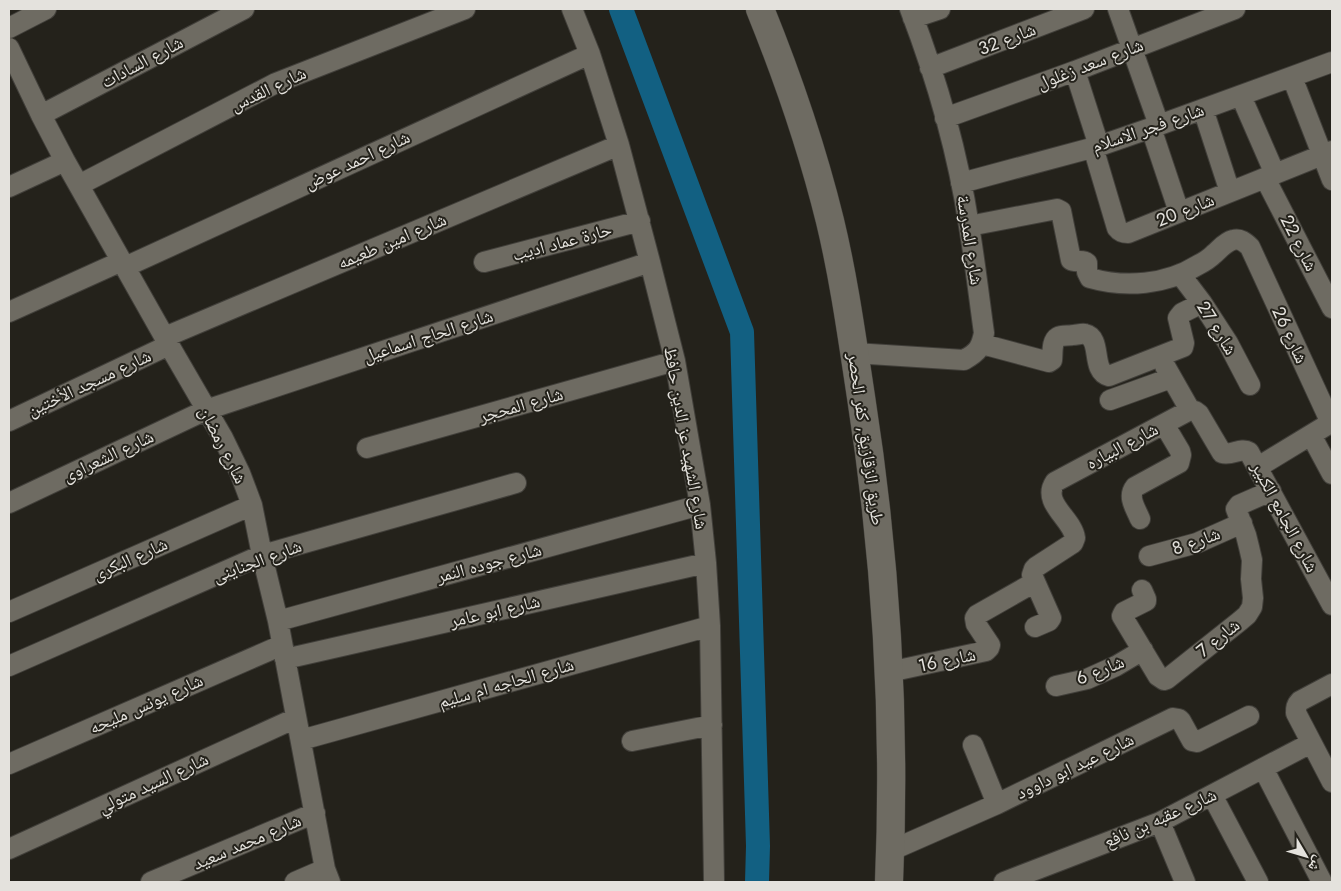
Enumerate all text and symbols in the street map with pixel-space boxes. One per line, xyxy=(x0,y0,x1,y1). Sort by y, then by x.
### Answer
street label: شارع 32 xyxy=(974,16,1040,62)
street label: شارع السادات xyxy=(96,29,188,95)
street label: شارع سعد زغلول xyxy=(1033,32,1147,96)
street label: شارع القدس xyxy=(226,60,310,118)
street label: شارع فجر الاسلام xyxy=(1088,97,1208,159)
street label: شارع احمد عوض xyxy=(300,124,414,196)
street label: شارع 20 xyxy=(1152,187,1218,233)
street label: شارع المدرسة xyxy=(950,193,990,287)
street label: شارع امين طعيمه xyxy=(334,206,450,276)
street label: شارع 22 xyxy=(1274,210,1324,276)
street label: حارة عماد اديب xyxy=(509,216,615,268)
street label: شارع 27 xyxy=(1190,296,1244,360)
street label: شارع 26 xyxy=(1265,302,1315,368)
street label: شارع الحاج اسماعيل xyxy=(360,303,496,369)
street label: شارع مسجد الأختين xyxy=(23,343,155,423)
street label: شارع الشهيد عز الدين حافظ xyxy=(657,345,715,531)
street label: طريق الزقازيق, كفر الحصر xyxy=(841,350,891,527)
street label: شارع المحجر xyxy=(475,381,566,430)
street label: شارع رمضان xyxy=(192,402,254,488)
street label: شارع البياره xyxy=(1081,416,1163,476)
street label: شارع الشعراوى xyxy=(58,423,158,489)
street label: شارع الجامع الكبير xyxy=(1244,456,1325,577)
street label: شارع 8 xyxy=(1168,520,1224,562)
street label: شارع البكرى xyxy=(88,531,172,587)
street label: شارع الجناينى xyxy=(209,533,305,589)
street label: شارع جوده النمر xyxy=(433,536,544,590)
street label: شارع ابو عامر xyxy=(446,588,543,634)
street label: شارع 7 xyxy=(1191,612,1245,664)
street label: شارع 16 xyxy=(916,641,978,679)
street label: شارع 6 xyxy=(1072,649,1128,691)
street label: شارع الحاجه ام سليم xyxy=(435,651,577,715)
street label: شارع يونس مليحه xyxy=(85,667,207,741)
street label: شارع عيد ابو داوود xyxy=(1012,726,1138,806)
street label: شارع السيد متولي xyxy=(93,746,213,821)
street label: شارع عقبه بن نافع xyxy=(1099,782,1221,854)
street label: شارع محمد سعيد xyxy=(189,807,305,877)
north arrow xyxy=(1281,831,1331,881)
text: ش xyxy=(1304,852,1329,876)

